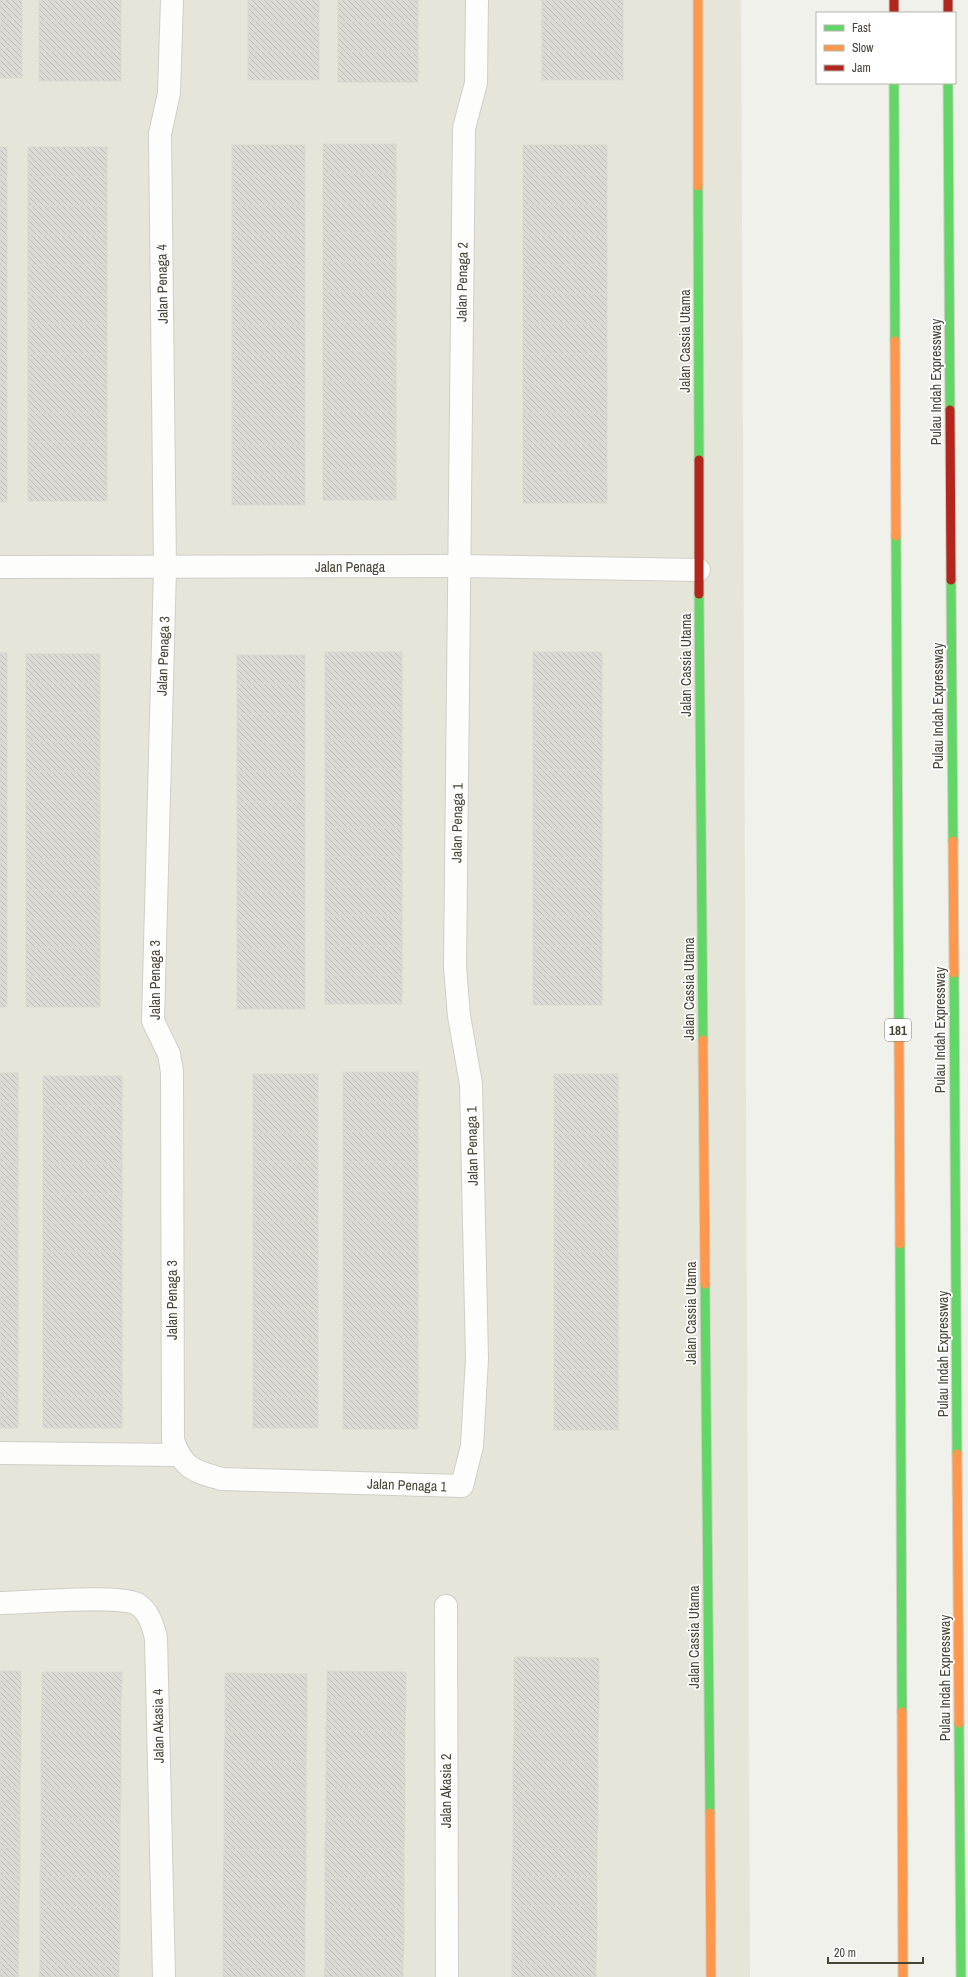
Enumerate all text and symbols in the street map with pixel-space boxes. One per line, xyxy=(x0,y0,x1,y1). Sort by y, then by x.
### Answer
legend xyxy=(816,12,956,84)
text: Fast xyxy=(852,20,871,36)
text: Slow xyxy=(852,40,874,56)
text: Jam xyxy=(852,60,871,76)
street label: Jalan Penaga 2 xyxy=(452,242,472,322)
street label: Jalan Penaga 4 xyxy=(152,243,172,324)
street label: Jalan Cassia Utama xyxy=(676,289,694,393)
street label: Pulau Indah Expressway xyxy=(927,319,945,445)
street label: Jalan Penaga xyxy=(315,558,386,576)
street label: Jalan Cassia Utama xyxy=(677,613,695,717)
street label: Jalan Penaga 3 xyxy=(153,616,173,696)
street label: Pulau Indah Expressway xyxy=(929,643,947,769)
street label: Jalan Penaga 1 xyxy=(447,782,467,863)
street label: Jalan Cassia Utama xyxy=(680,937,698,1041)
street label: Jalan Penaga 3 xyxy=(146,940,164,1020)
street label: Pulau Indah Expressway xyxy=(931,967,949,1093)
road number: 181 xyxy=(885,1019,911,1041)
street label: Jalan Penaga 1 xyxy=(462,1105,482,1186)
street label: Jalan Penaga 3 xyxy=(163,1260,181,1340)
street label: Jalan Cassia Utama xyxy=(682,1261,700,1365)
street label: Pulau Indah Expressway xyxy=(934,1291,952,1417)
street label: Jalan Penaga 1 xyxy=(367,1475,448,1495)
street label: Jalan Cassia Utama xyxy=(685,1585,703,1689)
street label: Pulau Indah Expressway xyxy=(936,1615,954,1741)
street label: Jalan Akasia 4 xyxy=(148,1688,168,1763)
street label: Jalan Akasia 2 xyxy=(437,1754,455,1828)
scale bar xyxy=(828,1939,923,1965)
text: 20 m xyxy=(834,1945,856,1961)

